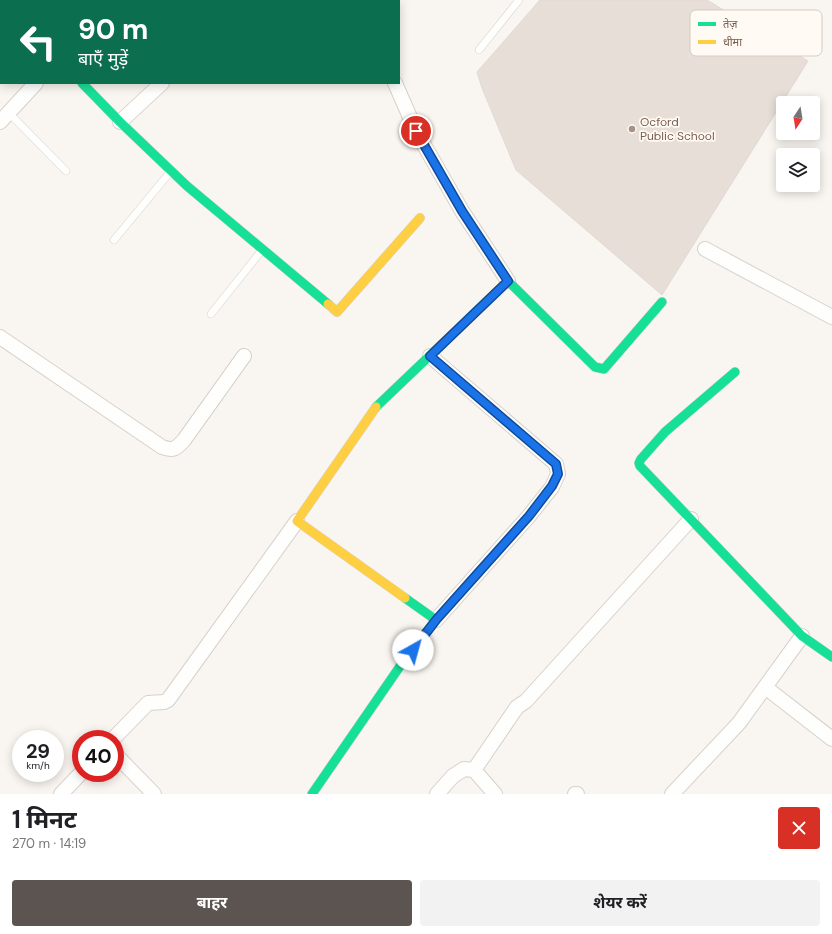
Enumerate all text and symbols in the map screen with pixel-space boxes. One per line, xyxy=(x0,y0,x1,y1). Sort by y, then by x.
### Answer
legend xyxy=(690,10,822,56)
text: 90 m xyxy=(78,11,148,48)
icon: left xyxy=(12,16,64,68)
text: तेज़ xyxy=(723,17,738,31)
text: धीमा xyxy=(723,35,742,49)
text: बाएँ मुड़ें xyxy=(78,47,128,71)
north arrow xyxy=(776,96,820,140)
map controls xyxy=(776,96,820,192)
pin xyxy=(399,114,433,148)
place label: Ocford Public School xyxy=(640,114,715,144)
icon: arrive xyxy=(405,120,427,142)
marker: Ocford Public School xyxy=(627,124,637,134)
button: layers xyxy=(776,148,820,192)
position arrow xyxy=(392,629,434,671)
speed limit sign: 40 xyxy=(72,730,124,782)
text: 29 xyxy=(26,738,50,764)
text: km/h xyxy=(26,759,50,772)
text: 1 मिनट xyxy=(12,804,77,835)
button: close xyxy=(778,807,820,849)
text: 270 m · 14:19 xyxy=(12,835,86,852)
button: बाहर xyxy=(12,880,412,926)
button: शेयर करें xyxy=(420,880,820,926)

